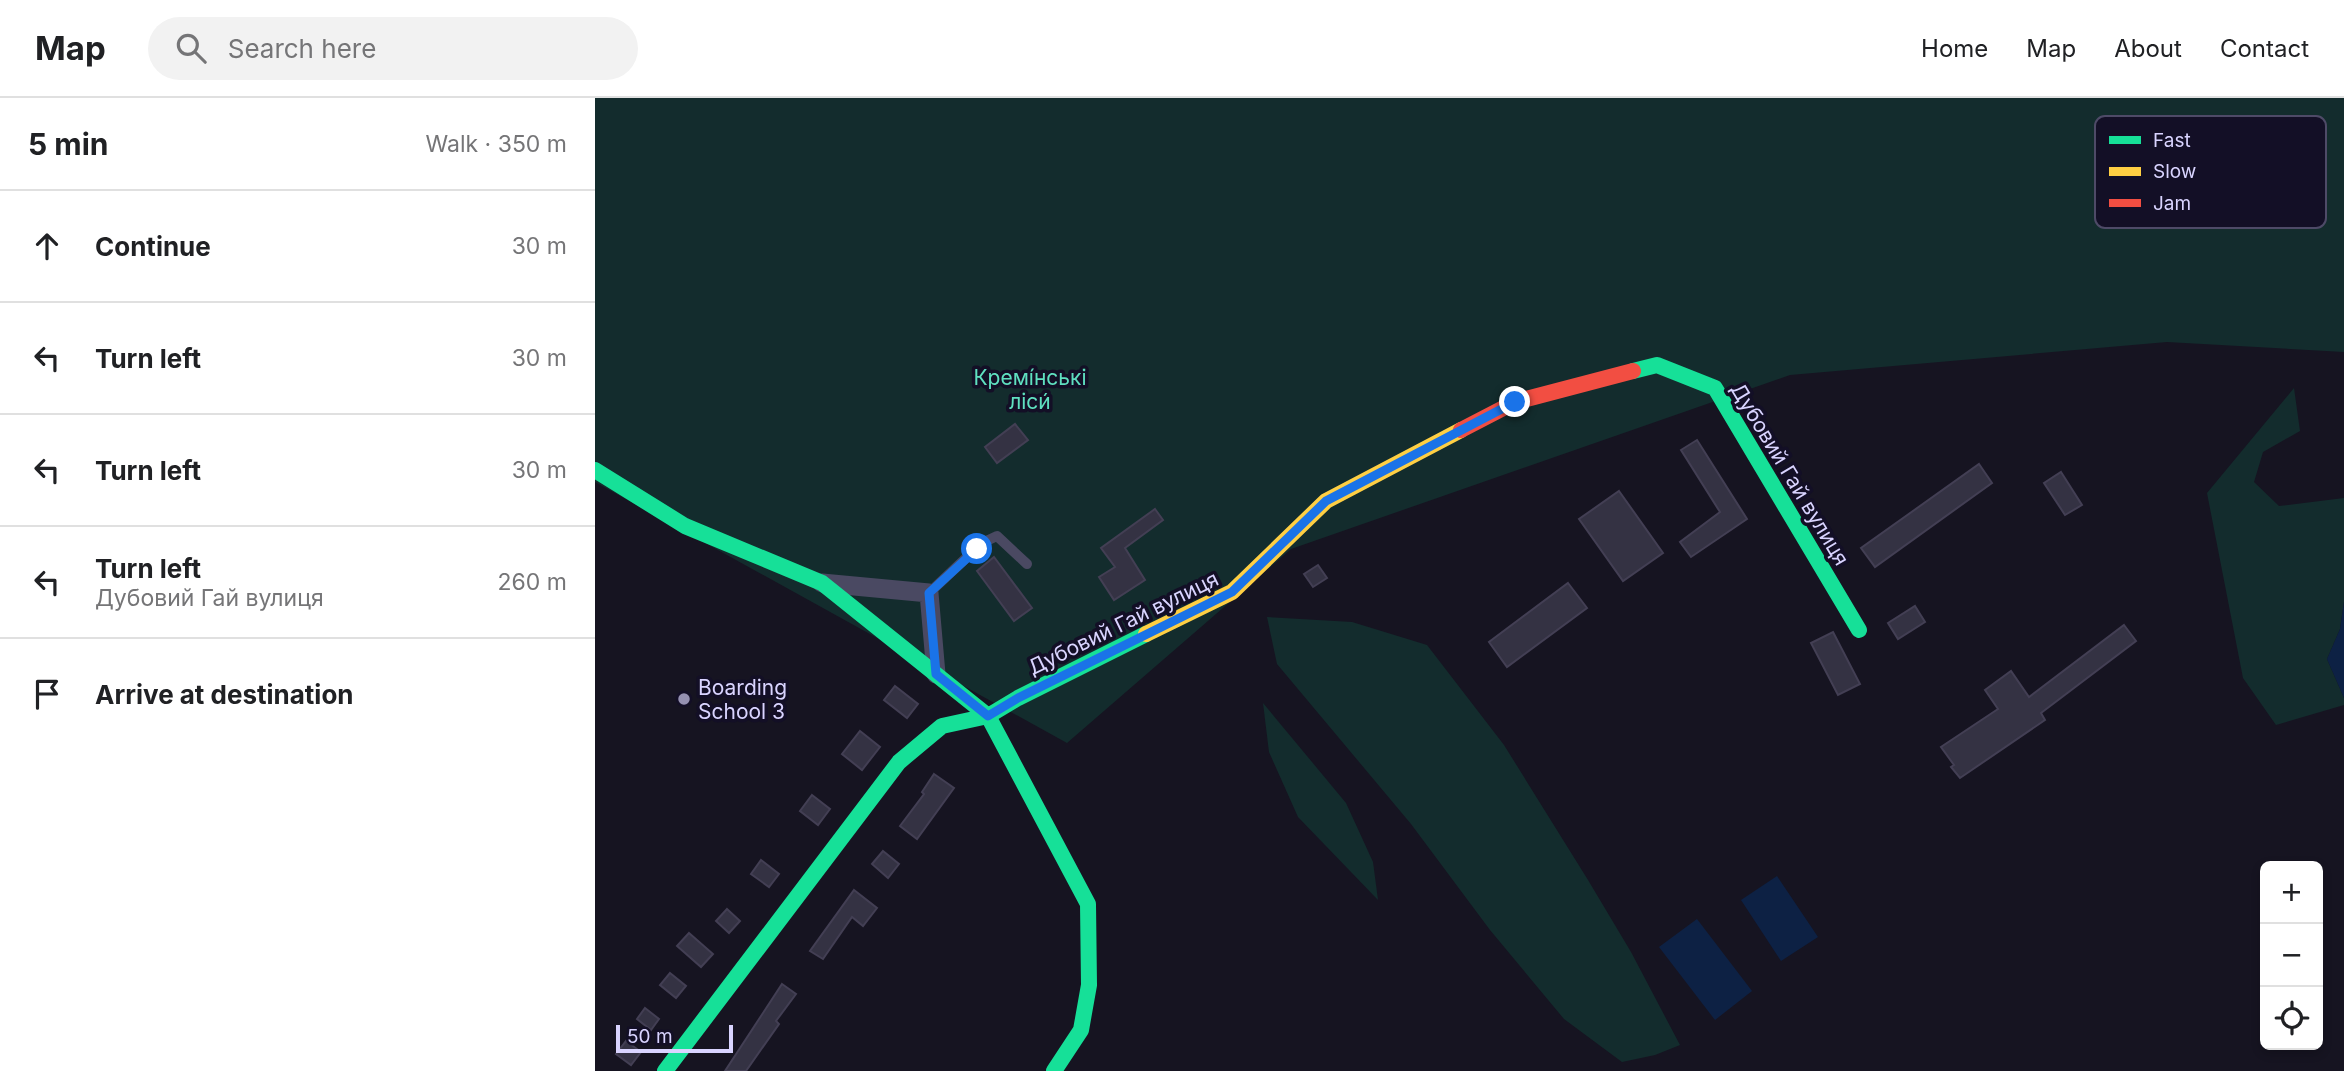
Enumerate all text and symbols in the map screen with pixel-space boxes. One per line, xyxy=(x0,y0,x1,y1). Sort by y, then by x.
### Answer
search box xyxy=(148,17,638,80)
text: Map xyxy=(35,28,106,68)
icon: search xyxy=(172,29,210,67)
text: Search here xyxy=(228,33,376,64)
text: Home xyxy=(1921,34,1988,63)
text: Map xyxy=(2026,34,2076,63)
text: About xyxy=(2114,34,2182,63)
text: Contact xyxy=(2220,34,2309,63)
legend xyxy=(2095,116,2326,228)
text: 5 min xyxy=(28,126,108,162)
text: Fast xyxy=(2153,129,2191,152)
text: Walk · 350 m xyxy=(426,130,567,158)
text: Slow xyxy=(2153,160,2196,183)
text: Jam xyxy=(2153,192,2191,215)
icon: ahead xyxy=(28,227,66,265)
text: Continue xyxy=(95,231,211,262)
text: 30 m xyxy=(512,232,567,260)
icon: left xyxy=(28,339,66,377)
text: Turn left xyxy=(95,343,201,374)
text: 30 m xyxy=(512,344,567,372)
park label: Кремі́нські ліси́ xyxy=(973,365,1087,414)
street label: Дубовий Гай вулиця xyxy=(1726,378,1854,570)
route end xyxy=(1499,386,1530,417)
icon: left xyxy=(28,451,66,489)
text: Turn left xyxy=(95,455,201,486)
text: 30 m xyxy=(512,456,567,484)
route start xyxy=(961,533,992,564)
text: Turn left xyxy=(95,553,201,584)
icon: left xyxy=(28,563,66,601)
street label: Дубовий Гай вулиця xyxy=(1024,566,1222,680)
text: 260 m xyxy=(498,568,567,596)
text: Дубовий Гай вулиця xyxy=(95,584,324,612)
icon: arrive xyxy=(28,675,66,713)
place label: Boarding School 3 xyxy=(698,675,787,724)
text: Arrive at destination xyxy=(95,679,354,710)
marker: Boarding School 3 xyxy=(676,691,692,707)
map controls xyxy=(2260,861,2323,1050)
button: + xyxy=(2260,861,2323,924)
button: − xyxy=(2260,924,2323,987)
button: locate xyxy=(2260,987,2323,1050)
scale bar xyxy=(616,1022,733,1054)
text: 50 m xyxy=(627,1025,673,1048)

